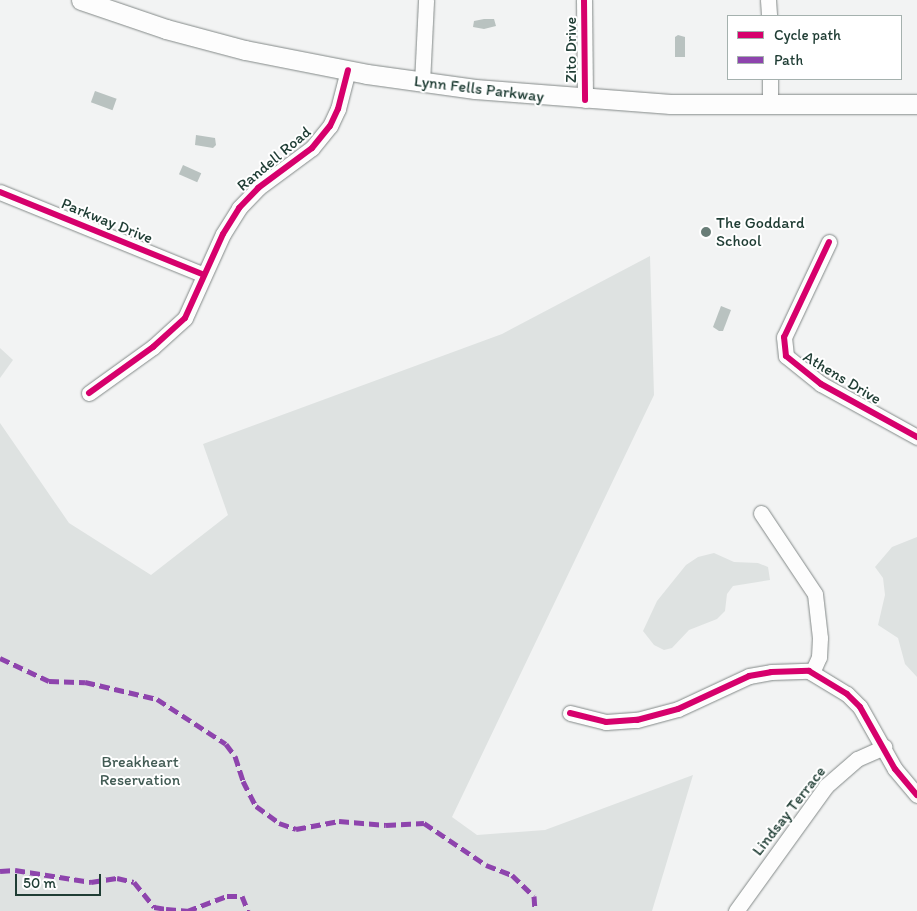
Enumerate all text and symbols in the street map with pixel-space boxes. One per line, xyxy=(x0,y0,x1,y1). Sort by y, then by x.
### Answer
legend xyxy=(727,15,902,80)
street label: Zito Drive xyxy=(561,17,581,83)
text: Cycle path xyxy=(774,26,841,44)
text: Path xyxy=(774,51,803,69)
street label: Lynn Fells Parkway xyxy=(414,72,544,106)
street label: Randell Road xyxy=(233,123,315,195)
street label: Parkway Drive xyxy=(58,194,156,248)
place label: The Goddard School xyxy=(716,213,804,251)
marker: The Goddard School xyxy=(700,226,712,238)
street label: Athens Drive xyxy=(799,347,885,409)
park label: Breakheart Reservation xyxy=(100,752,180,790)
street label: Lindsay Terrace xyxy=(749,763,829,859)
scale bar xyxy=(18,864,104,896)
text: 50 m xyxy=(23,874,56,892)

